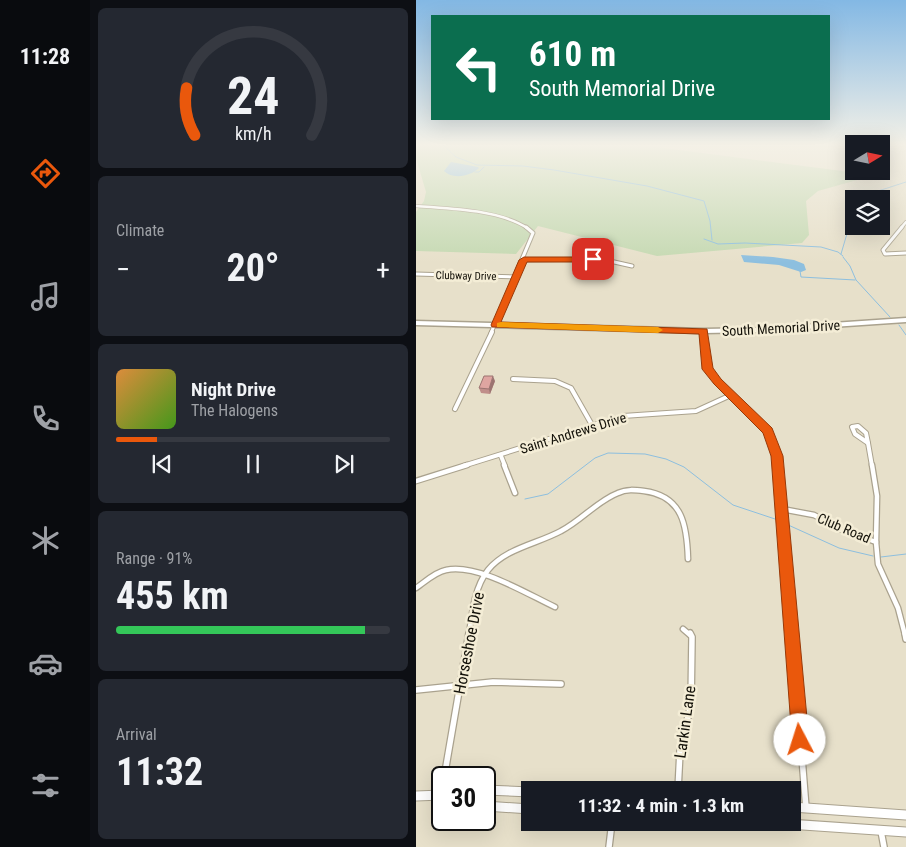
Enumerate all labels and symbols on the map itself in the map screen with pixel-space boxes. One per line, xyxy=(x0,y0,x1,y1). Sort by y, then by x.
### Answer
north arrow xyxy=(845,135,890,180)
pin xyxy=(572,238,614,280)
street label: Clubway Drive xyxy=(435,269,497,283)
street label: South Memorial Drive xyxy=(721,317,841,339)
street label: Saint Andrews Drive xyxy=(518,409,629,457)
street label: Club Road xyxy=(815,510,873,546)
street label: Horseshoe Drive xyxy=(450,590,488,696)
street label: Larkin Lane xyxy=(671,685,699,759)
position arrow xyxy=(773,713,825,765)
speed limit sign: 30 xyxy=(431,766,496,831)

